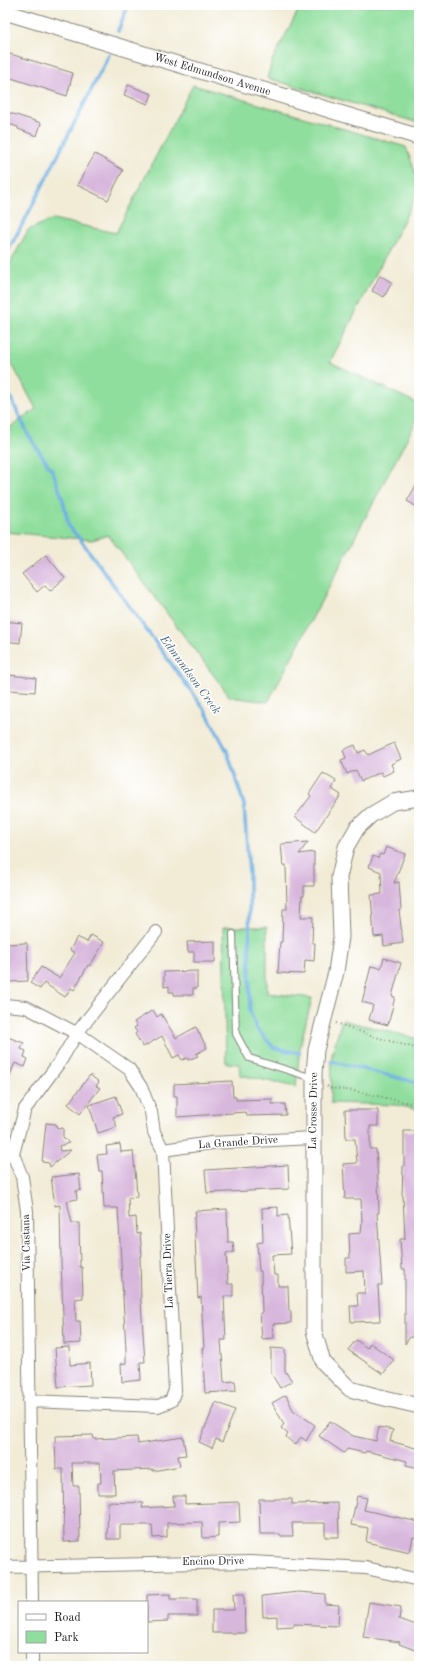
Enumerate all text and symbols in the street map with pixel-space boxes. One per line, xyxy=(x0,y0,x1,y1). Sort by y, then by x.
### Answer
street label: West Edmundson Avenue xyxy=(152,52,272,98)
water label: Edmundson Creek xyxy=(157,633,223,717)
street label: La Crosse Drive xyxy=(308,1072,320,1150)
street label: La Grande Drive xyxy=(198,1135,278,1151)
street label: Via Castana xyxy=(21,1213,33,1272)
street label: La Tierra Drive xyxy=(162,1233,176,1309)
street label: Encino Drive xyxy=(182,1556,244,1568)
legend xyxy=(18,1601,148,1653)
text: Road xyxy=(54,1612,81,1624)
text: Park xyxy=(54,1632,79,1644)

